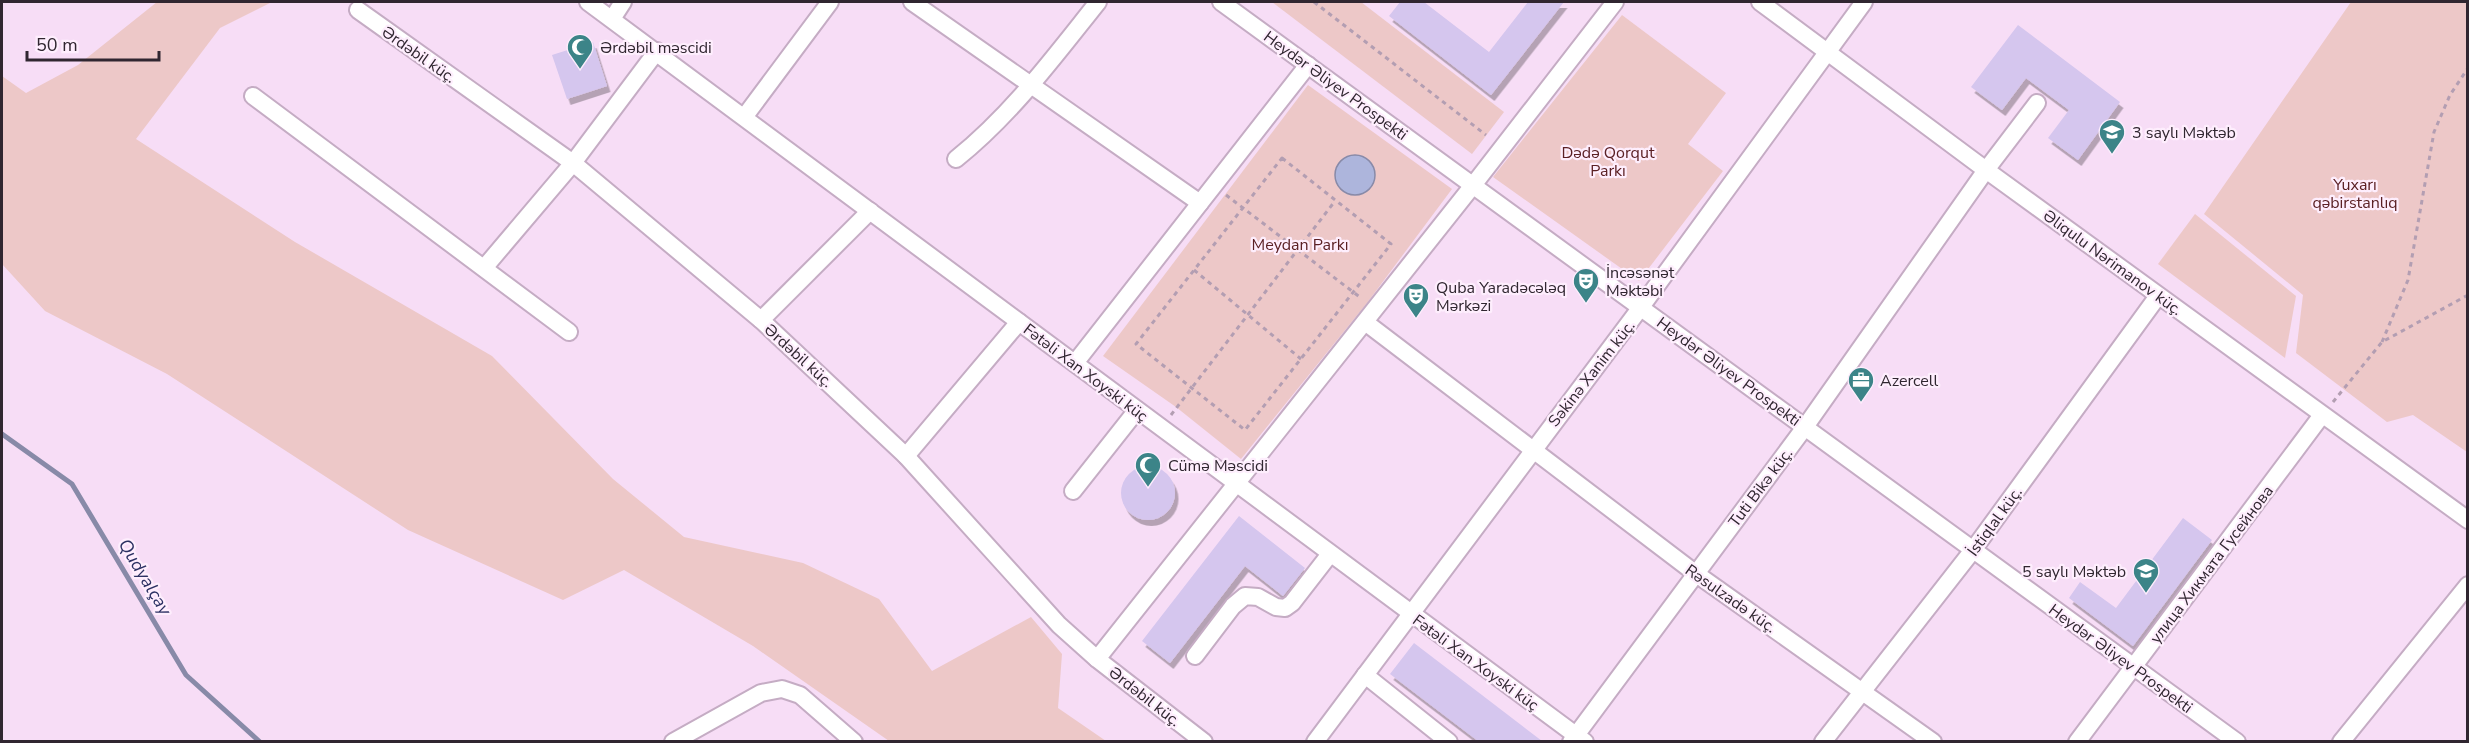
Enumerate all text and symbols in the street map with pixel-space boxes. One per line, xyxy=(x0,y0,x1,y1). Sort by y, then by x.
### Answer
street label: Ərdəbil küç. xyxy=(377,21,460,88)
scale bar xyxy=(27,24,159,62)
street label: Heydər Əliyev Prospekti xyxy=(1259,26,1412,146)
mosque icon: Ərdəbil məscidi xyxy=(565,32,595,70)
text: 50 m xyxy=(36,33,78,57)
place label: Ərdəbil məscidi xyxy=(600,37,712,59)
school or university icon: 3 saylı Məktəb xyxy=(2097,117,2127,155)
place label: 3 saylı Məktəb xyxy=(2132,122,2236,144)
park label: Dədə Qorqut Parkı xyxy=(1561,142,1655,182)
park label: Yuxarı qəbirstanlıq xyxy=(2312,174,2398,214)
street label: Əliqulu Nərimanov küç. xyxy=(2038,205,2187,321)
park label: Meydan Parkı xyxy=(1252,234,1348,256)
place label: İncəsənət Məktəbi xyxy=(1606,262,1675,302)
theatre icon: İncəsənət Məktəbi xyxy=(1571,266,1601,304)
place label: Quba Yaradəcələq Mərkəzi xyxy=(1436,277,1566,317)
theatre icon: Quba Yaradəcələq Mərkəzi xyxy=(1401,281,1431,319)
street label: Heydər Əliyev Prospekti xyxy=(1652,312,1805,432)
street label: Səkinə Xanim küç. xyxy=(1543,316,1640,431)
street label: Ərdəbil küç. xyxy=(759,319,838,393)
street label: Fətəli Xan Xoyski küç xyxy=(1019,319,1153,427)
office icon: Azercell xyxy=(1846,365,1876,403)
place label: Azercell xyxy=(1880,370,1939,392)
street label: Tuti Bikə küç. xyxy=(1724,443,1798,532)
mosque icon: Cümə Məscidi xyxy=(1133,450,1163,488)
place label: Cümə Məscidi xyxy=(1168,455,1268,477)
street label: улица Хикмата Гусейнова xyxy=(2145,481,2279,648)
street label: İstiqlal küç. xyxy=(1962,483,2027,561)
water label: Qudyalçay xyxy=(113,534,178,620)
school or university icon: 5 saylı Məktəb xyxy=(2131,556,2161,594)
street label: Rəsulzadə küç. xyxy=(1681,559,1780,638)
place label: 5 saylı Məktəb xyxy=(2022,561,2126,583)
street label: Heydər Əliyev Prospekti xyxy=(2044,599,2197,719)
street label: Fətəli Xan Xoyski küç xyxy=(1408,610,1543,716)
street label: Ərdəbil küç. xyxy=(1104,662,1185,732)

